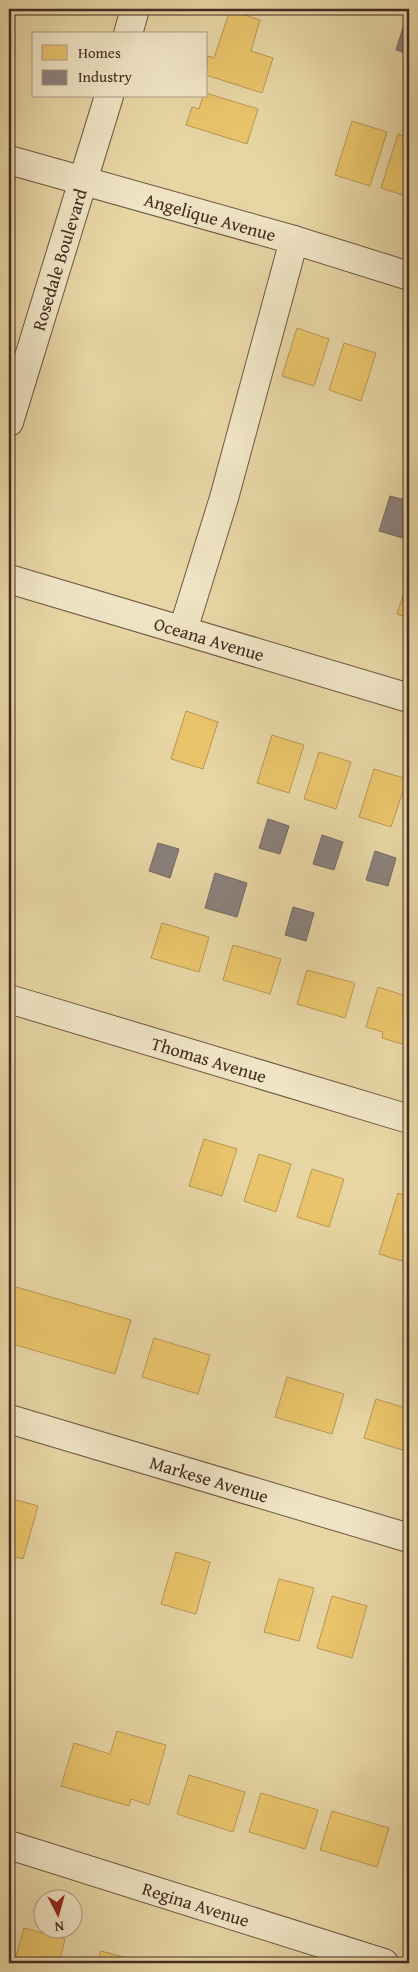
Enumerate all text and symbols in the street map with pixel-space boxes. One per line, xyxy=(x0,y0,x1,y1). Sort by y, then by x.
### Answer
legend xyxy=(32,32,208,98)
text: Homes xyxy=(78,42,121,63)
text: Industry xyxy=(78,66,133,87)
street label: Rosedale Boulevard xyxy=(24,185,93,334)
street label: Angelique Avenue xyxy=(141,185,279,248)
street label: Oceana Avenue xyxy=(151,609,268,668)
street label: Thomas Avenue xyxy=(148,1029,270,1089)
street label: Markese Avenue xyxy=(147,1448,272,1509)
street label: Regina Avenue xyxy=(139,1874,253,1933)
north arrow xyxy=(32,1890,82,1940)
text: N xyxy=(53,1916,65,1937)

